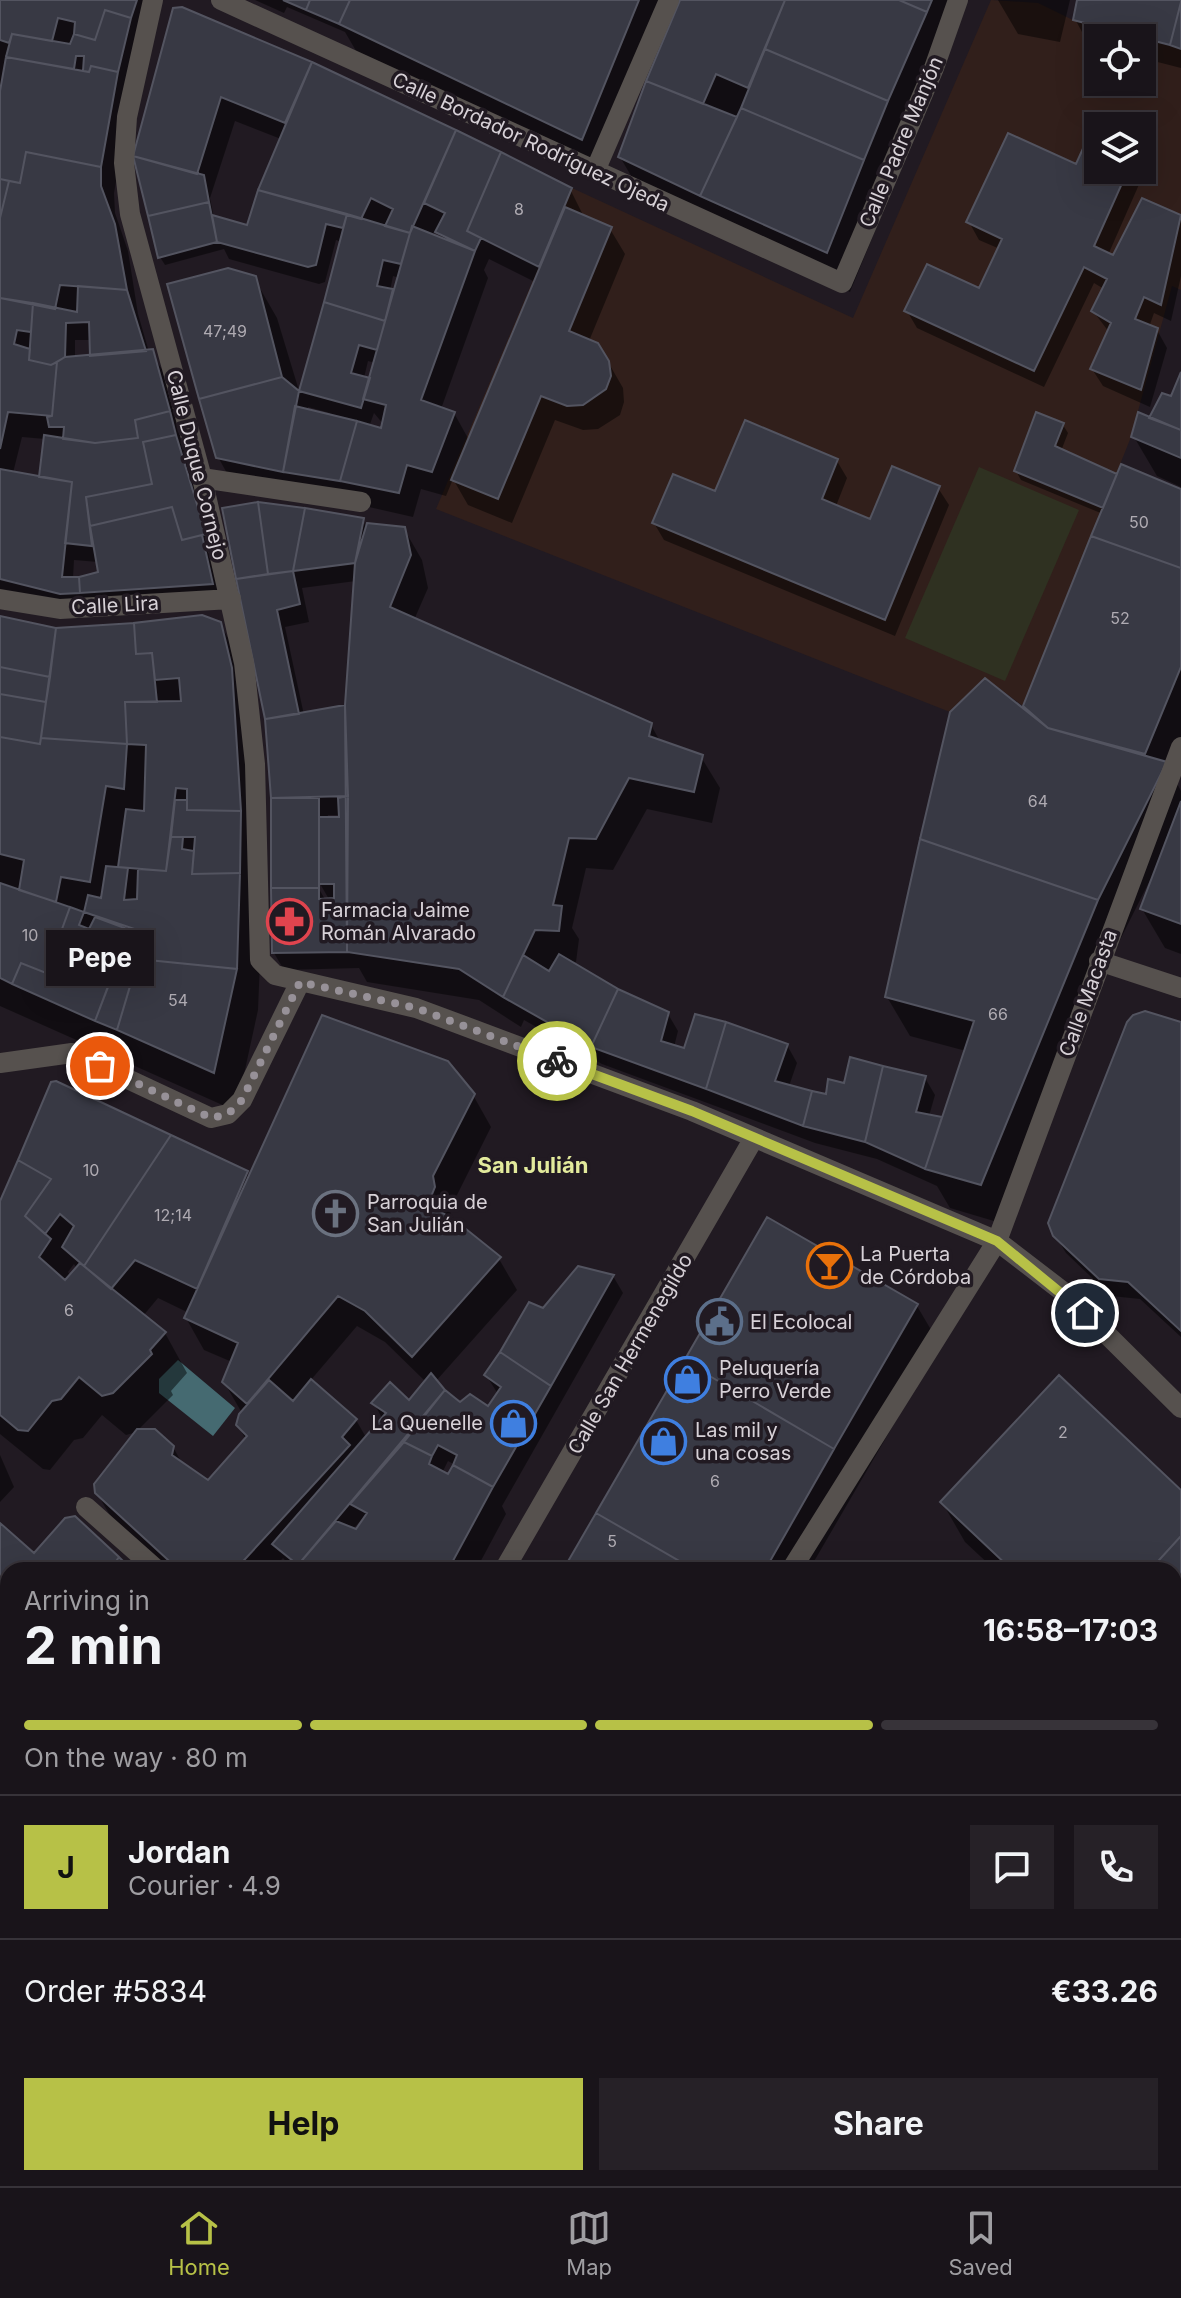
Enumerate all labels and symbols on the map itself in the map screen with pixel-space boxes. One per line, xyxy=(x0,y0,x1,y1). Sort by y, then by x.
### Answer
street label: Calle Padre Manjón xyxy=(854,53,948,231)
street label: Calle Bordador Rodríguez Ojeda xyxy=(389,67,673,217)
house number: 8 xyxy=(514,199,524,219)
house number: 47;49 xyxy=(203,321,247,341)
street label: Calle Duque Cornejo xyxy=(162,367,232,563)
house number: 50 xyxy=(1129,512,1149,532)
street label: Calle Lira xyxy=(71,591,159,619)
house number: 52 xyxy=(1110,608,1130,628)
house number: 64 xyxy=(1028,791,1048,811)
pharmacy icon: Farmacia Jaime Román Alvarado xyxy=(266,898,314,946)
place label: Farmacia Jaime Román Alvarado xyxy=(321,898,476,945)
house number: 10 xyxy=(22,925,38,945)
street label: Calle Macasta xyxy=(1054,926,1122,1060)
callout: Pepe xyxy=(46,930,154,986)
house number: 54 xyxy=(168,990,188,1010)
house number: 66 xyxy=(988,1004,1008,1024)
courier xyxy=(517,1021,597,1101)
pin xyxy=(66,1032,134,1100)
district label: San Julián xyxy=(477,1152,589,1178)
house number: 10 xyxy=(83,1160,99,1180)
church icon: Parroquia de San Julián xyxy=(312,1189,360,1237)
place label: Parroquia de San Julián xyxy=(367,1190,488,1237)
house number: 12;14 xyxy=(154,1205,192,1225)
bar icon: La Puerta de Córdoba xyxy=(805,1242,853,1290)
place label: La Puerta de Córdoba xyxy=(860,1242,971,1289)
street label: Calle San Hermenegildo xyxy=(563,1249,697,1459)
pin xyxy=(1051,1279,1119,1347)
public building icon: El Ecolocal xyxy=(695,1298,743,1346)
house number: 6 xyxy=(64,1300,74,1320)
place label: El Ecolocal xyxy=(750,1310,852,1334)
shop icon: Peluquería Perro Verde xyxy=(664,1356,712,1404)
place label: Peluquería Perro Verde xyxy=(719,1356,832,1403)
shop icon: La Quenelle xyxy=(490,1399,538,1447)
place label: La Quenelle xyxy=(371,1411,483,1435)
shop icon: Las mil y una cosas xyxy=(640,1417,688,1465)
place label: Las mil y una cosas xyxy=(695,1418,791,1465)
house number: 2 xyxy=(1058,1422,1068,1442)
house number: 6 xyxy=(710,1471,720,1491)
house number: 5 xyxy=(607,1531,617,1551)

